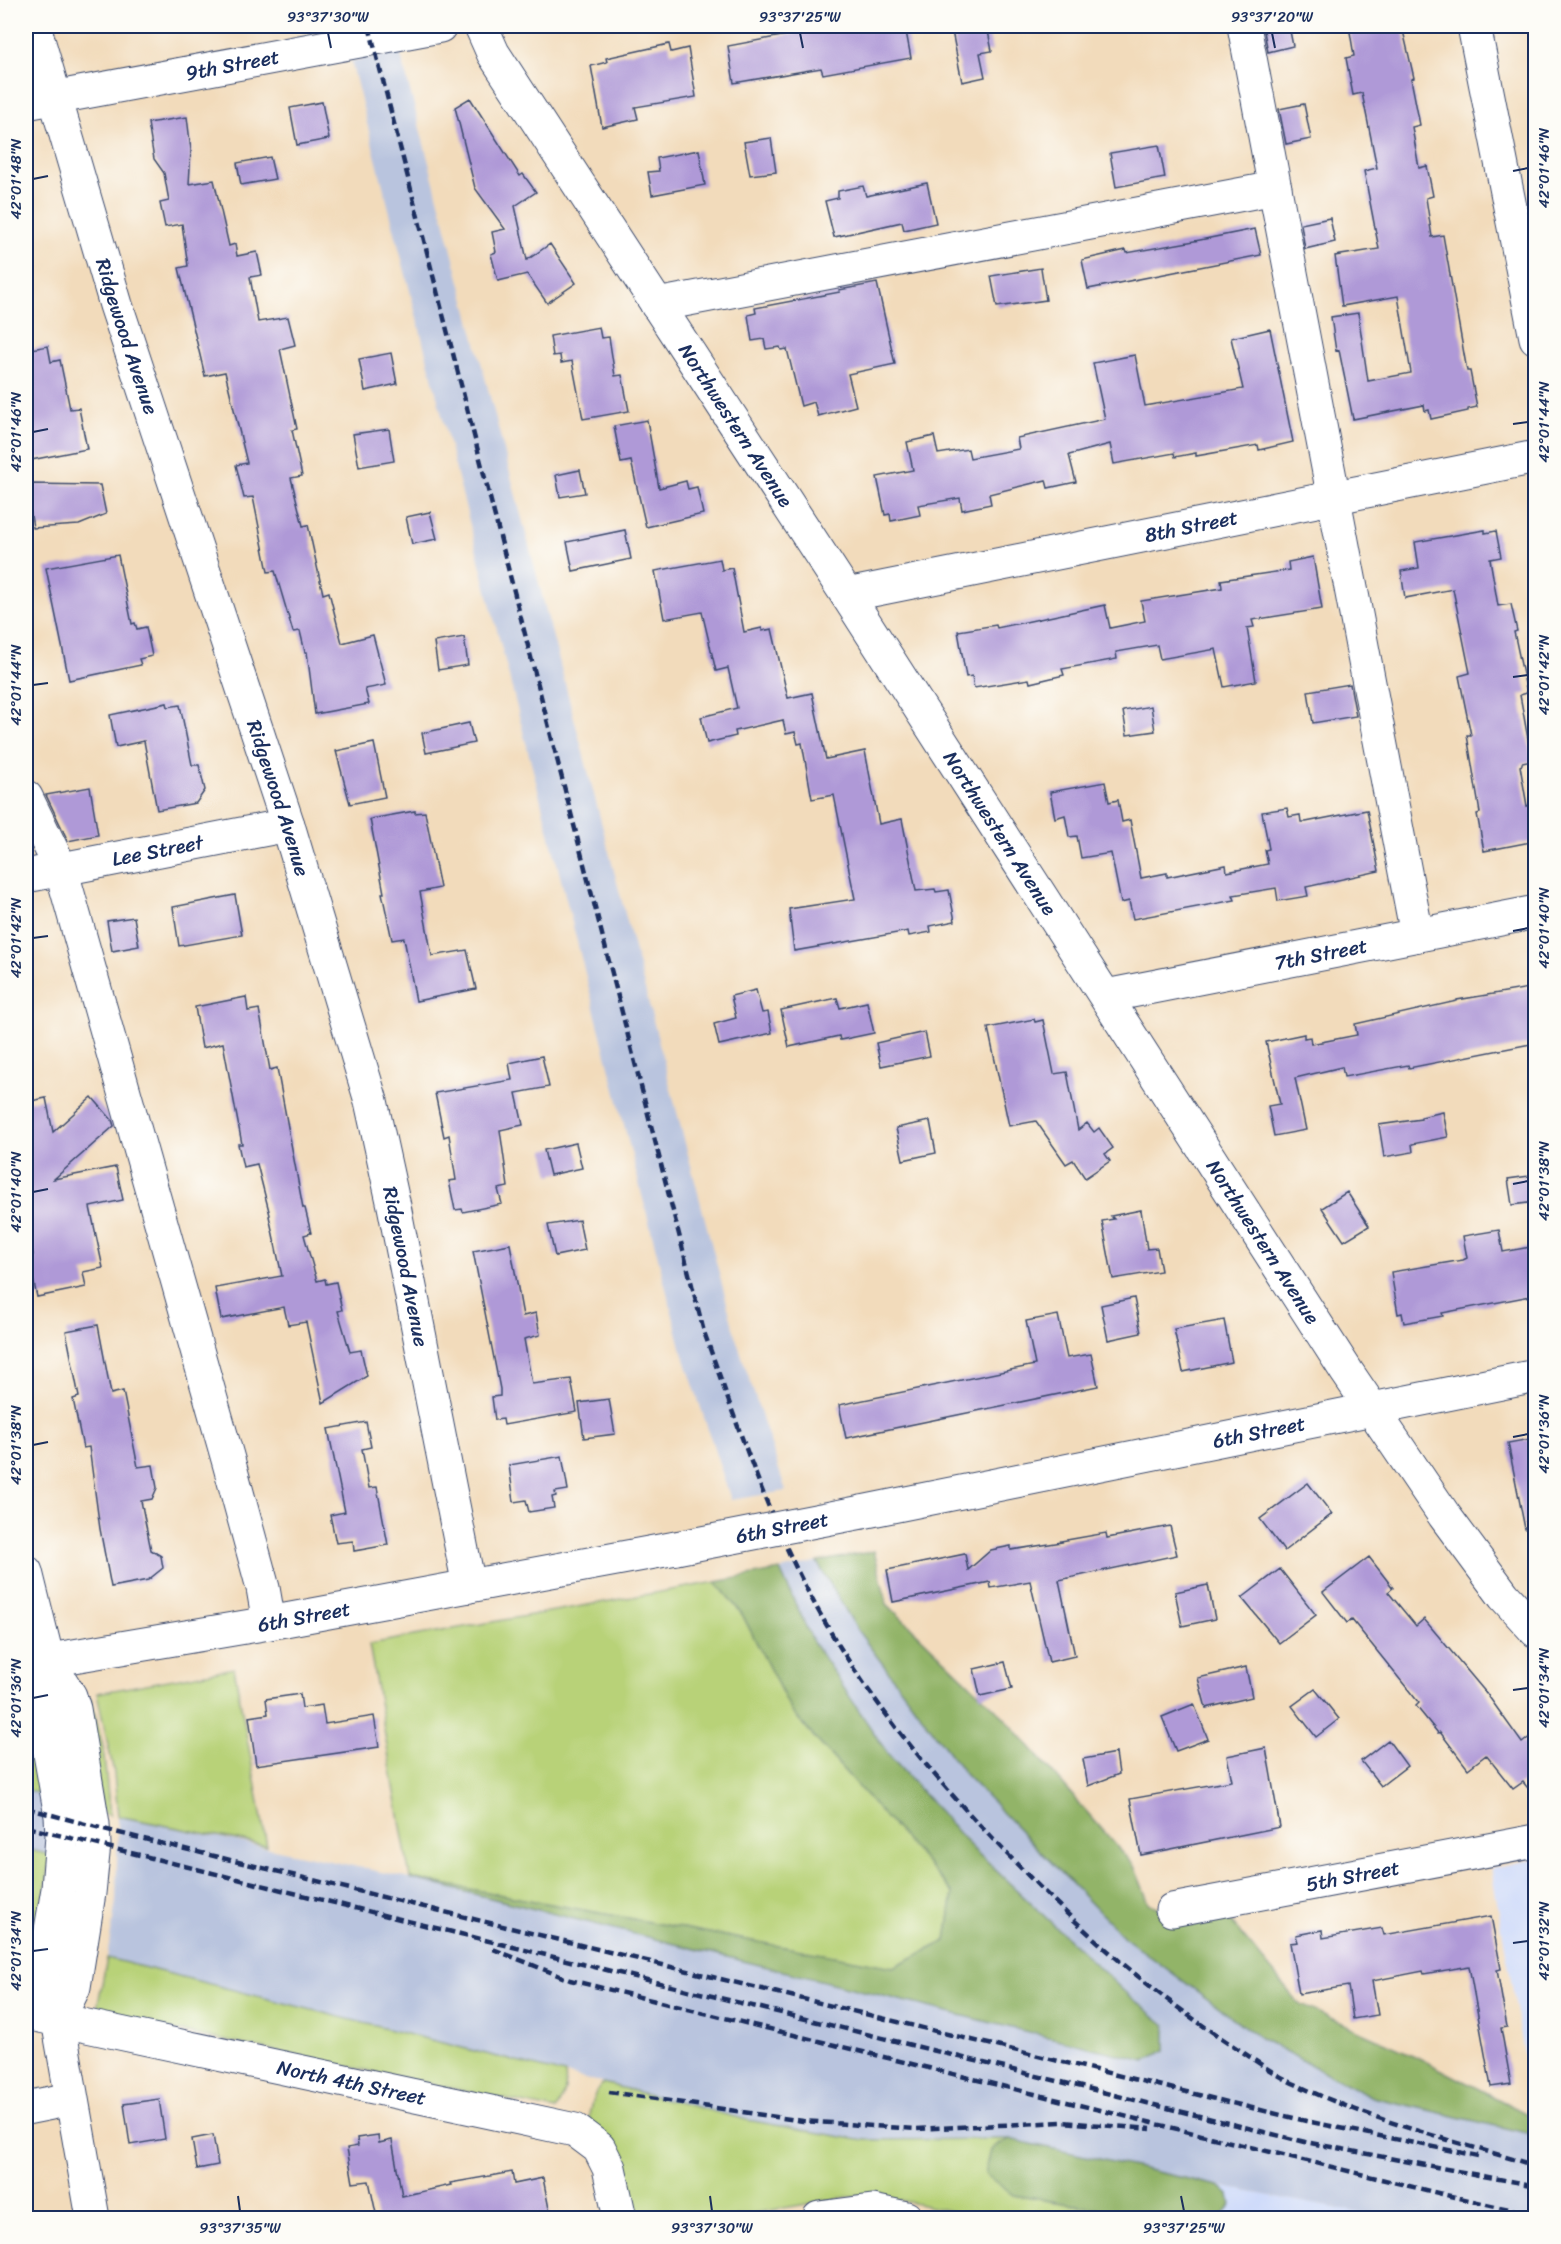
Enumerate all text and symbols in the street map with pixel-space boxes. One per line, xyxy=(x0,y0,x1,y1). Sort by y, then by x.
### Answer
text: 93°37'30"W xyxy=(287,4,369,30)
text: 93°37'25"W xyxy=(759,4,841,30)
text: 93°37'20"W xyxy=(1231,4,1314,30)
street label: 9th Street xyxy=(183,39,283,90)
text: 42°01'46"N xyxy=(1531,127,1557,208)
text: 42°01'48"N xyxy=(3,138,29,220)
street label: Ridgewood Avenue xyxy=(86,254,169,419)
street label: Northwestern Avenue xyxy=(669,336,803,515)
text: 42°01'44"N xyxy=(1531,381,1557,463)
text: 42°01'46"N xyxy=(3,391,29,472)
street label: 8th Street xyxy=(1141,500,1241,553)
text: 42°01'42"N xyxy=(1531,634,1557,715)
text: 42°01'44"N xyxy=(3,644,29,726)
street label: Ridgewood Avenue xyxy=(237,715,320,881)
street label: Northwestern Avenue xyxy=(934,743,1067,923)
street label: Lee Street xyxy=(109,824,207,876)
text: 42°01'40"N xyxy=(1531,887,1557,969)
text: 42°01'42"N xyxy=(3,897,29,978)
street label: 7th Street xyxy=(1271,928,1371,980)
text: 42°01'38"N xyxy=(1531,1140,1557,1221)
text: 42°01'40"N xyxy=(3,1151,29,1233)
street label: Northwestern Avenue xyxy=(1197,1152,1330,1332)
street label: Ridgewood Avenue xyxy=(373,1183,439,1350)
text: 42°01'36"N xyxy=(1531,1394,1557,1474)
text: 42°01'38"N xyxy=(3,1404,29,1485)
street label: 6th Street xyxy=(1209,1405,1309,1458)
street label: 6th Street xyxy=(733,1501,832,1554)
street label: 6th Street xyxy=(255,1591,354,1642)
text: 42°01'34"N xyxy=(1531,1647,1557,1728)
text: 42°01'36"N xyxy=(3,1658,29,1738)
street label: 5th Street xyxy=(1303,1850,1403,1902)
text: 42°01'32"N xyxy=(1531,1901,1557,1981)
text: 42°01'34"N xyxy=(3,1910,29,1991)
street label: North 4th Street xyxy=(274,2049,430,2115)
text: 93°37'35"W xyxy=(199,2215,281,2241)
text: 93°37'30"W xyxy=(671,2215,753,2241)
text: 93°37'25"W xyxy=(1143,2215,1225,2241)

